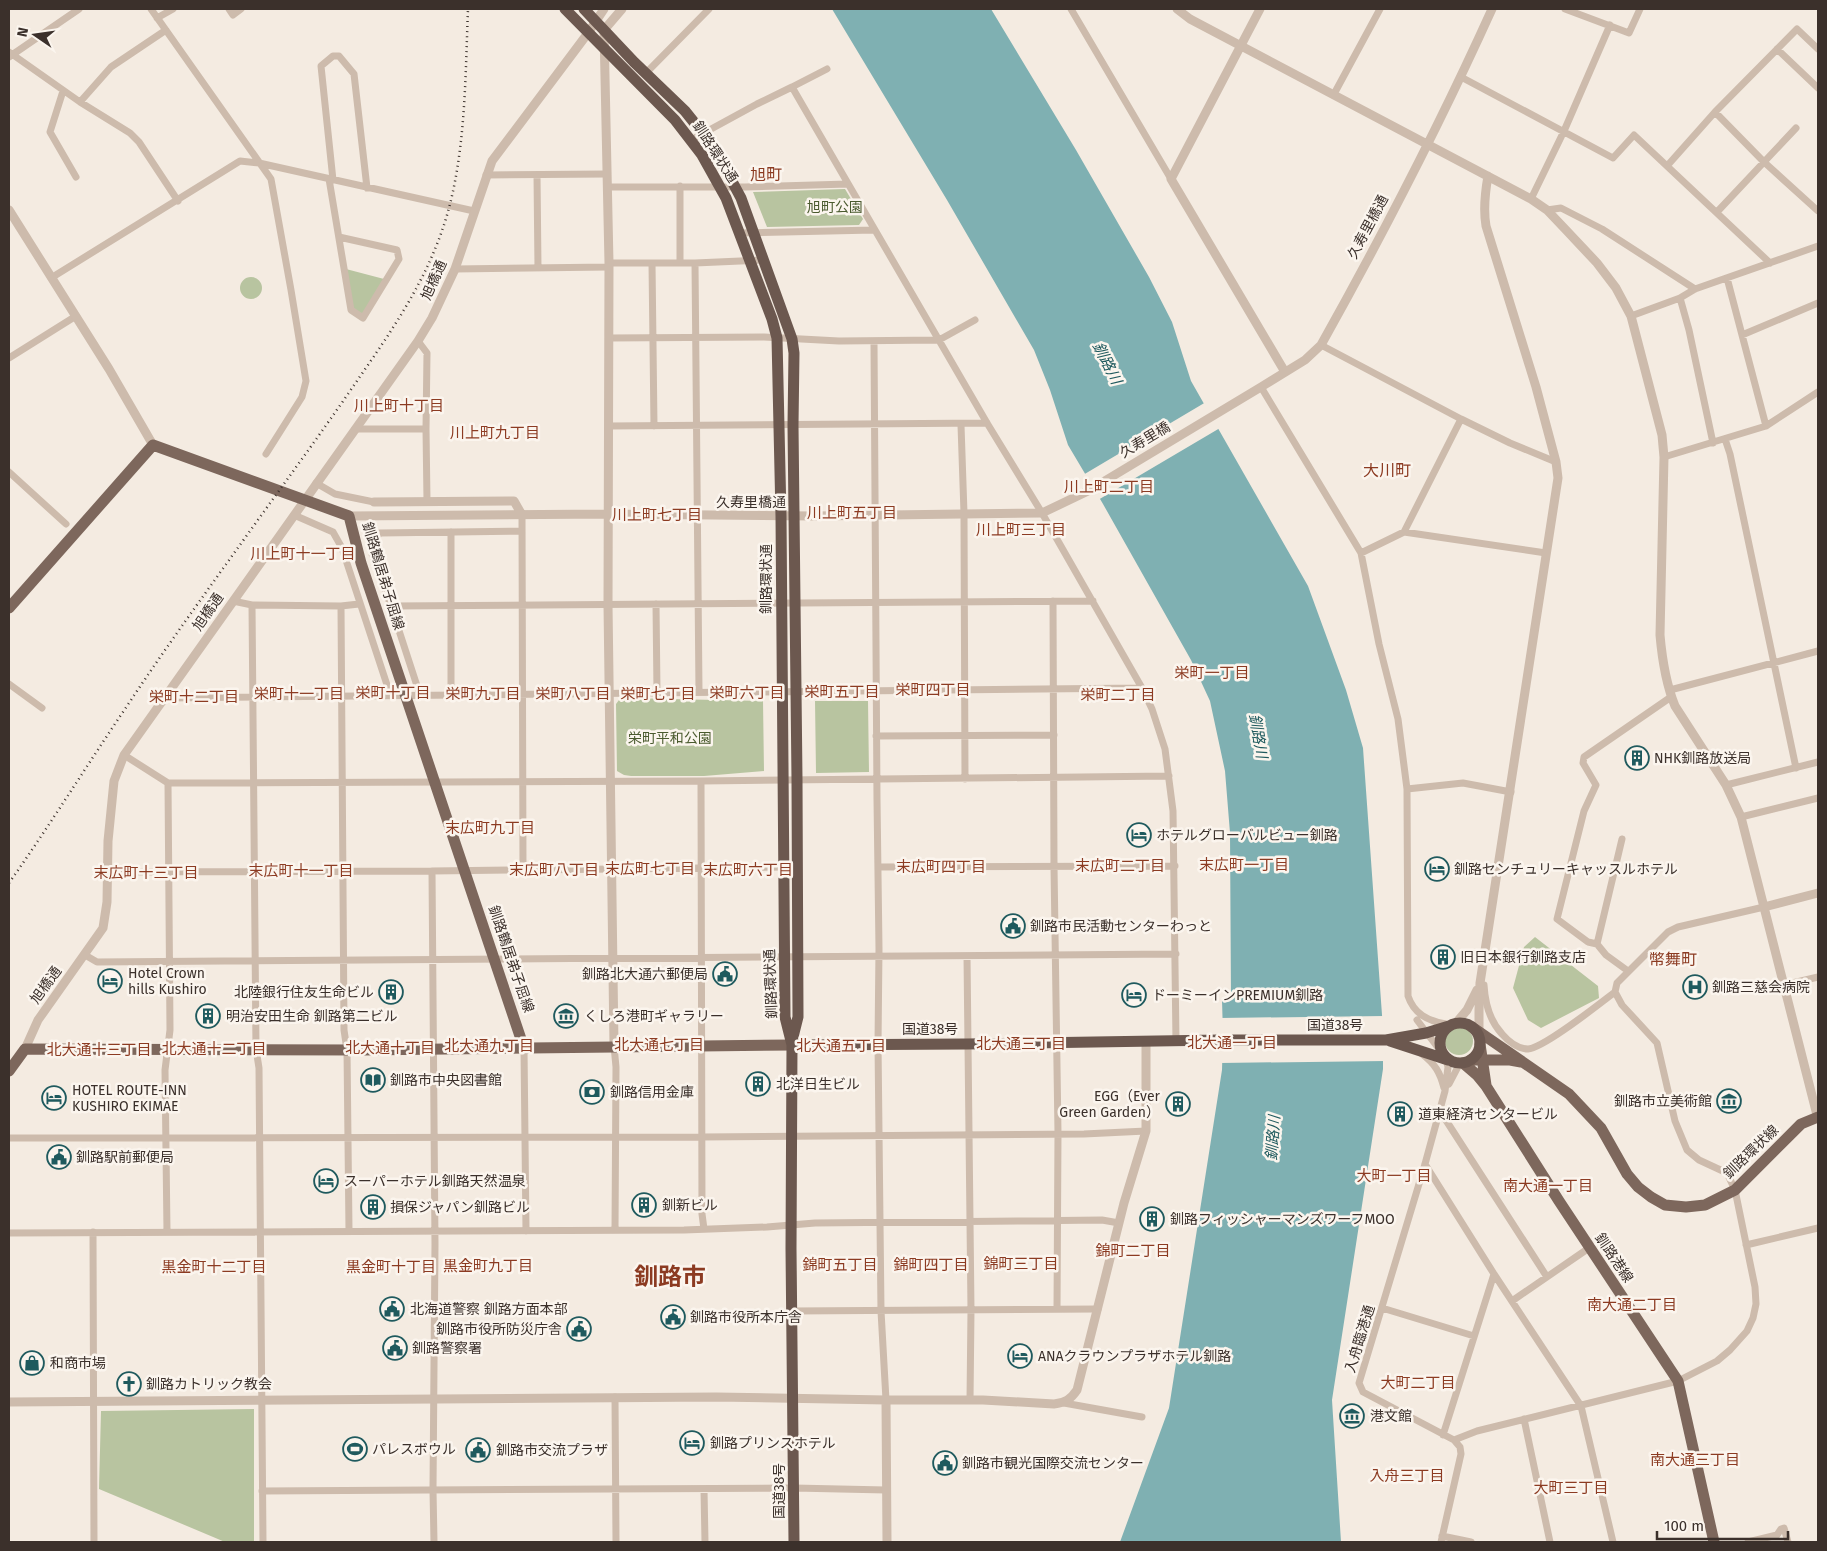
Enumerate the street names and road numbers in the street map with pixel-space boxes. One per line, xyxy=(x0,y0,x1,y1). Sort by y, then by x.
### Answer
street label: 釧路環状通 xyxy=(689,118,741,186)
street label: 久寿里橋通 xyxy=(1344,192,1392,262)
street label: 旭橋通 xyxy=(418,257,450,303)
street label: 久寿里橋 xyxy=(1117,418,1173,462)
street label: 久寿里橋通 xyxy=(716,494,786,511)
street label: 釧路鶴居弟子屈線 xyxy=(358,520,408,632)
street label: 釧路環状通 xyxy=(758,544,775,614)
street label: 旭橋通 xyxy=(189,590,227,634)
street label: 釧路鶴居弟子屈線 xyxy=(485,903,537,1015)
street label: 釧路環状通 xyxy=(761,949,781,1019)
street label: 旭橋通 xyxy=(27,963,65,1007)
street label: 国道38号 xyxy=(1307,1017,1363,1034)
street label: 国道38号 xyxy=(902,1021,958,1038)
street label: 釧路環状線 xyxy=(1720,1122,1782,1182)
street label: 釧路港線 xyxy=(1591,1230,1637,1286)
street label: 入舟臨港通 xyxy=(1342,1303,1378,1375)
street label: 国道38号 xyxy=(771,1463,788,1519)

